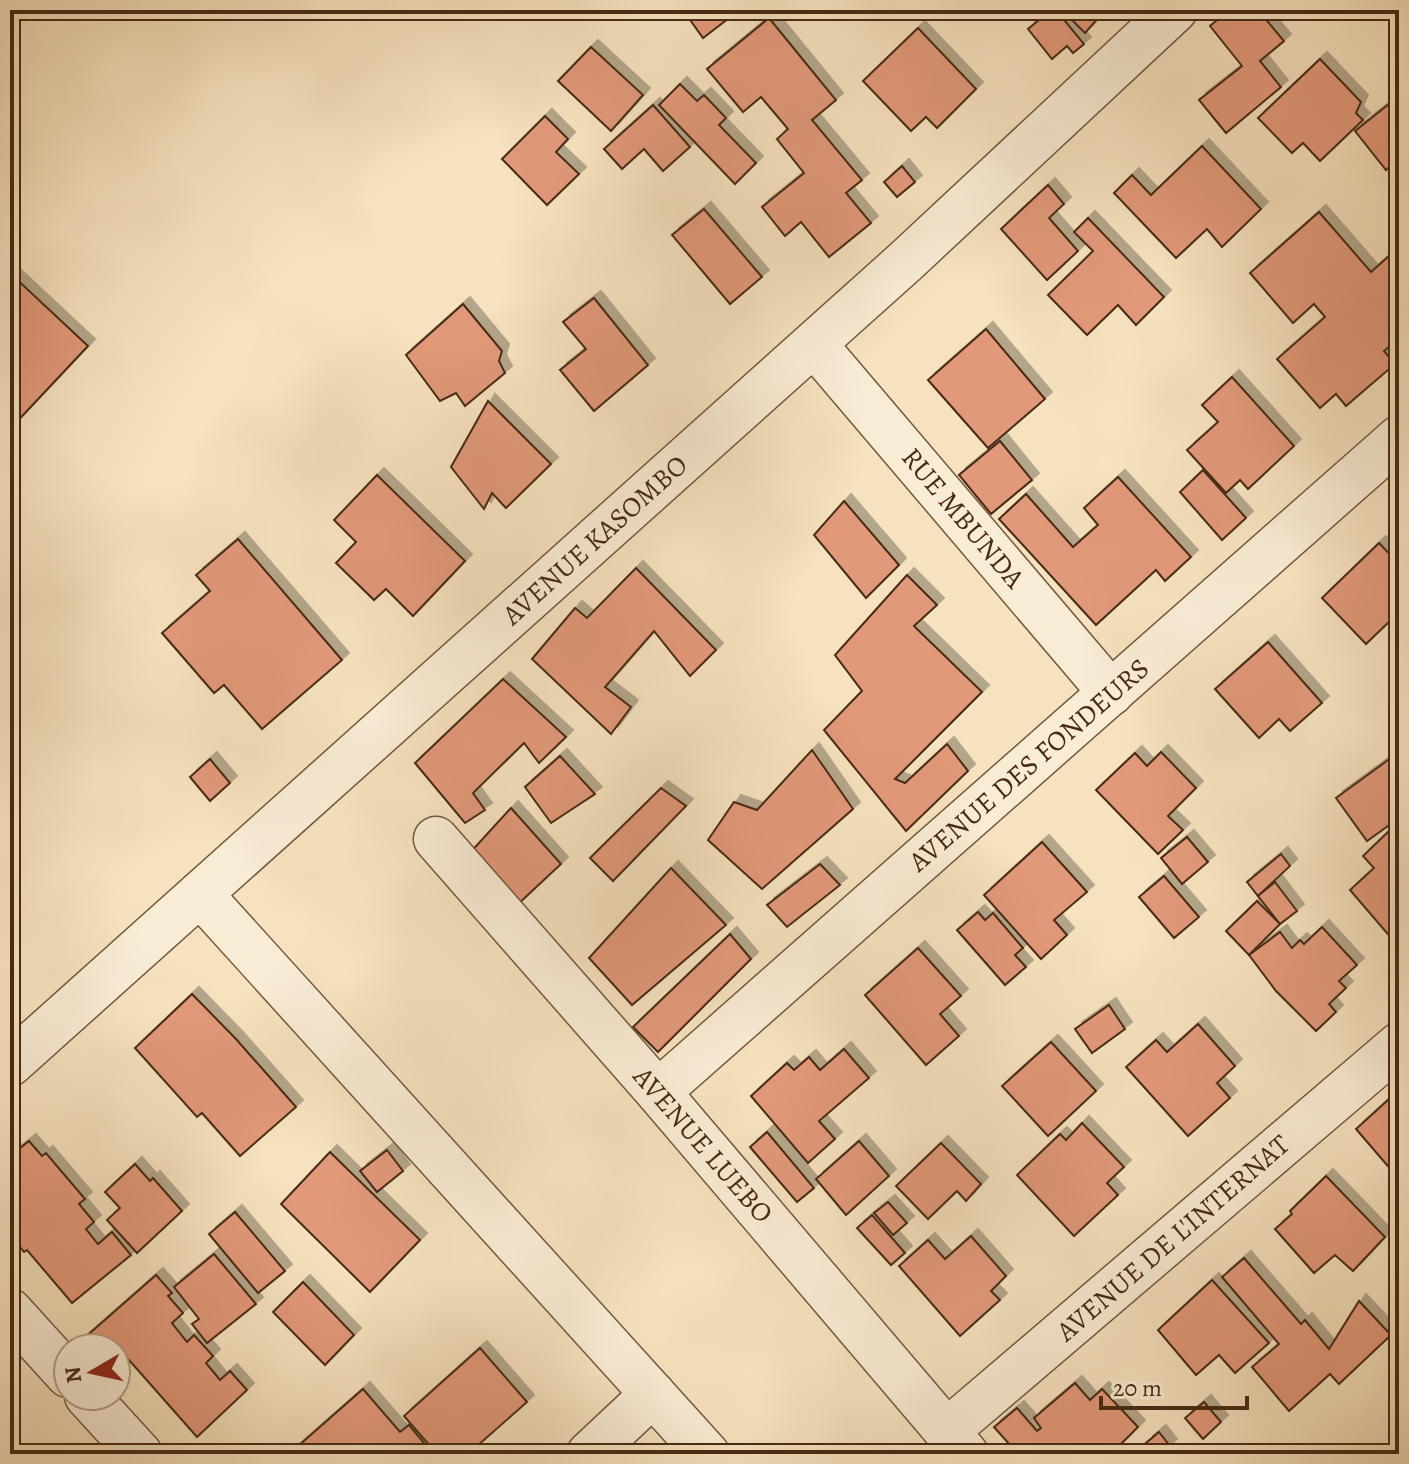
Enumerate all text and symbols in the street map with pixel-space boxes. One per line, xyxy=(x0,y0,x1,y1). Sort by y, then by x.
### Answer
street label: RUE MBUNDA xyxy=(893,439,1034,597)
street label: AVENUE KASOMBO xyxy=(493,446,696,634)
street label: AVENUE DES FONDEURS xyxy=(900,650,1158,881)
street label: AVENUE LUEBO xyxy=(624,1058,782,1231)
street label: AVENUE DE L'INTERNAT xyxy=(1047,1126,1298,1351)
north arrow xyxy=(52,1332,132,1412)
scale bar xyxy=(1101,1360,1247,1410)
text: N xyxy=(57,1365,89,1385)
text: 20 m xyxy=(1113,1372,1162,1404)

